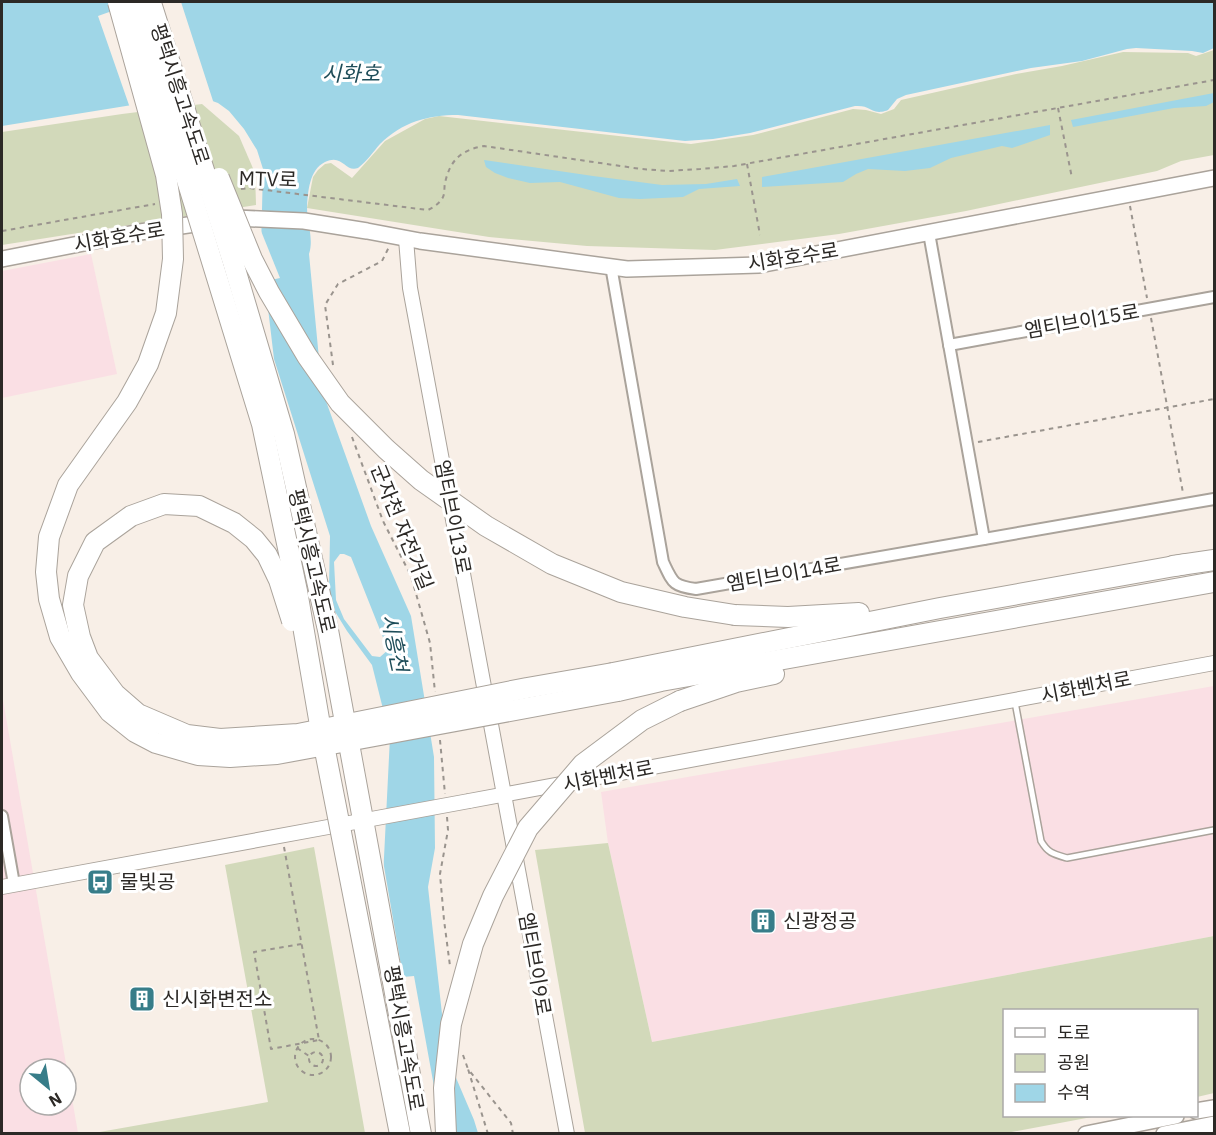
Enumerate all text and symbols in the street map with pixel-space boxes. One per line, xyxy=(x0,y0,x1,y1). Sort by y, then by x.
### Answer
street label: 평택시흥고속도로 xyxy=(145,20,216,168)
water label: 시화호 xyxy=(322,59,382,87)
street label: MTV로 xyxy=(238,164,298,193)
street label: 시화호수로 xyxy=(71,215,167,258)
street label: 시화호수로 xyxy=(745,236,840,277)
street label: 엠티브이15로 xyxy=(1022,297,1141,344)
street label: 엠티브이13로 xyxy=(429,457,478,576)
street label: 군자천 자전거길 xyxy=(365,460,440,594)
street label: 평택시흥고속도로 xyxy=(283,486,342,636)
street label: 엠티브이14로 xyxy=(724,550,843,597)
water label: 시흥천 xyxy=(375,612,415,677)
street label: 시화벤처로 xyxy=(1038,664,1134,709)
street label: 시화벤처로 xyxy=(560,753,656,798)
bus stop icon: 물빛공 xyxy=(85,867,115,897)
place label: 물빛공 xyxy=(120,868,175,895)
building icon: 신광정공 xyxy=(748,906,778,936)
place label: 신광정공 xyxy=(783,907,857,934)
street label: 엠티브이9로 xyxy=(513,910,558,1017)
street label: 평택시흥고속도로 xyxy=(378,963,431,1113)
building icon: 신시화변전소 xyxy=(127,984,157,1014)
place label: 신시화변전소 xyxy=(162,985,272,1012)
legend xyxy=(1003,1009,1198,1117)
text: 도로 xyxy=(1057,1021,1090,1044)
text: 공원 xyxy=(1057,1051,1090,1074)
north arrow xyxy=(18,1057,78,1117)
text: 수역 xyxy=(1057,1081,1090,1104)
text: N xyxy=(45,1088,66,1112)

